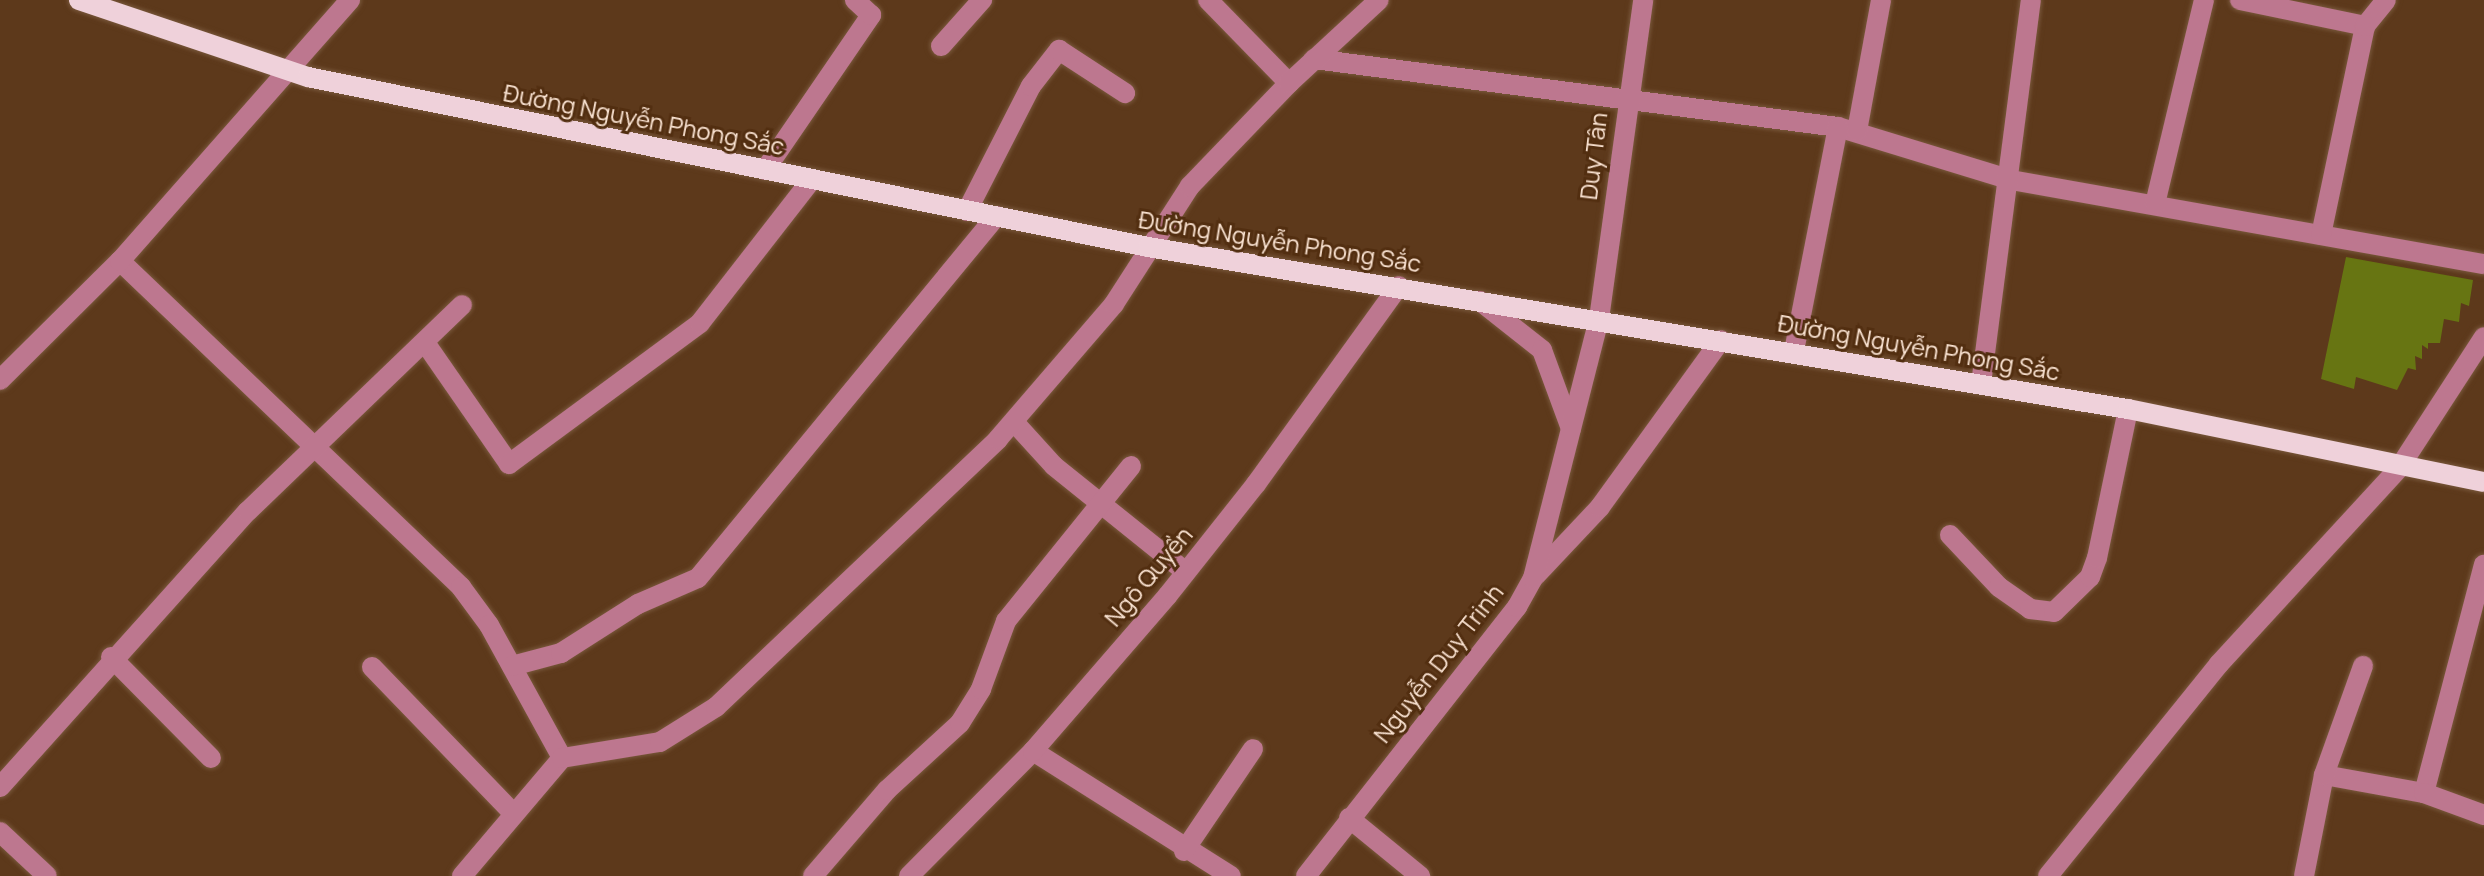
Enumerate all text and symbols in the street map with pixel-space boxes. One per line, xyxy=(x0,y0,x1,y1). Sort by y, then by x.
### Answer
street label: Đường Nguyễn Phong Sắc xyxy=(501,78,787,160)
street label: Duy Tân xyxy=(1573,111,1613,201)
street label: Đường Nguyễn Phong Sắc xyxy=(1137,204,1423,278)
street label: Đường Nguyễn Phong Sắc xyxy=(1776,308,2062,386)
street label: Ngô Quyền xyxy=(1098,520,1198,632)
street label: Nguyễn Duy Trinh xyxy=(1367,578,1509,748)

